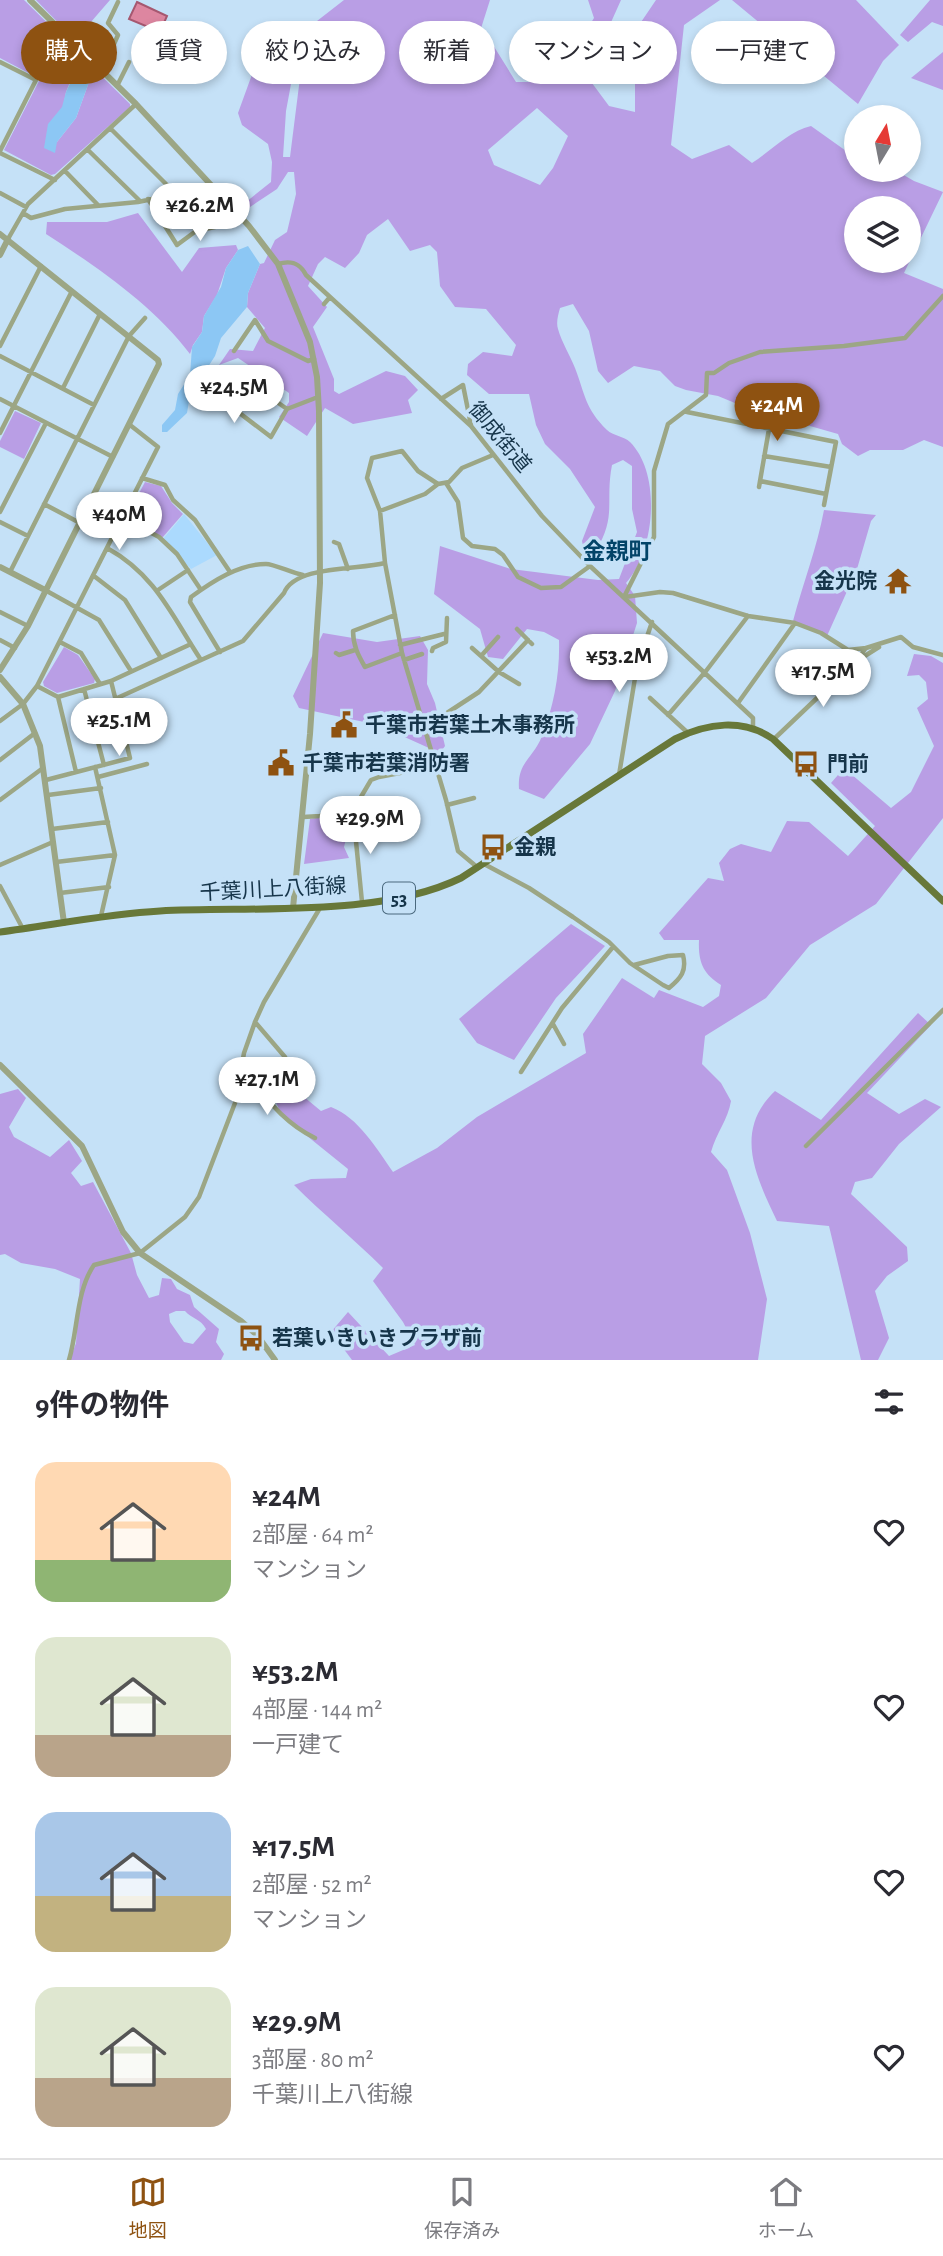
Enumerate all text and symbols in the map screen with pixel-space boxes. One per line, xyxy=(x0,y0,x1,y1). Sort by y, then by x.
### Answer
chip: 購入 xyxy=(21,21,117,84)
chip: 賃貸 xyxy=(131,21,227,84)
chip: 絞り込み xyxy=(241,21,385,84)
chip: 新着 xyxy=(399,21,495,84)
chip: マンション xyxy=(509,21,677,84)
chip: 一戸建て xyxy=(691,21,835,84)
north arrow xyxy=(844,105,920,182)
map controls xyxy=(844,105,921,273)
pin: ¥26.2M xyxy=(143,184,257,243)
text: ¥26.2M xyxy=(166,194,234,217)
button: layers xyxy=(844,196,921,273)
pin: ¥24.5M xyxy=(177,366,291,425)
text: ¥24.5M xyxy=(200,376,268,399)
pin: ¥24M xyxy=(736,384,818,443)
text: ¥24M xyxy=(751,394,803,417)
street label: 御成街道 xyxy=(465,398,535,476)
pin: ¥40M xyxy=(78,492,160,552)
text: ¥40M xyxy=(92,503,146,526)
district label: 金親町 xyxy=(583,539,652,564)
temple icon: 金光院 xyxy=(883,566,913,596)
place label: 金光院 xyxy=(814,570,877,592)
pin: ¥53.2M xyxy=(562,634,676,694)
text: ¥53.2M xyxy=(586,645,652,668)
pin: ¥17.5M xyxy=(766,650,880,709)
text: ¥17.5M xyxy=(791,660,855,683)
pin: ¥25.1M xyxy=(62,698,176,758)
text: ¥25.1M xyxy=(87,709,151,732)
public building icon: 千葉市若葉土木事務所 xyxy=(329,710,359,740)
place label: 千葉市若葉土木事務所 xyxy=(365,714,575,736)
public building icon: 千葉市若葉消防署 xyxy=(266,748,296,778)
bus stop icon: 門前 xyxy=(791,749,821,779)
place label: 千葉市若葉消防署 xyxy=(302,752,470,774)
place label: 門前 xyxy=(827,752,869,775)
pin: ¥29.9M xyxy=(313,796,427,856)
text: ¥29.9M xyxy=(336,807,404,830)
bus stop icon: 金親 xyxy=(478,832,508,862)
place label: 金親 xyxy=(514,836,556,858)
street label: 千葉川上八街線 xyxy=(199,874,347,904)
road number: 53 xyxy=(383,882,415,914)
pin: ¥27.1M xyxy=(210,1058,324,1117)
text: ¥27.1M xyxy=(235,1068,299,1091)
bus stop icon: 若葉いきいきプラザ前 xyxy=(236,1323,266,1353)
place label: 若葉いきいきプラザ前 xyxy=(272,1326,482,1349)
icon: filters xyxy=(870,1383,908,1421)
text: 9件の物件 xyxy=(35,1391,170,1421)
text: ¥24M xyxy=(252,1482,321,1512)
icon: home xyxy=(91,1490,175,1574)
icon: heart xyxy=(870,1513,908,1551)
text: 2部屋 · 64 m² xyxy=(252,1524,373,1547)
text: マンション xyxy=(252,1559,367,1582)
text: ¥53.2M xyxy=(252,1657,339,1687)
icon: home xyxy=(91,1665,175,1749)
icon: heart xyxy=(870,1688,908,1726)
text: 4部屋 · 144 m² xyxy=(252,1699,382,1722)
text: 一戸建て xyxy=(252,1734,344,1757)
text: ¥17.5M xyxy=(252,1832,335,1862)
icon: home xyxy=(91,1840,175,1924)
icon: heart xyxy=(870,1863,908,1901)
text: 2部屋 · 52 m² xyxy=(252,1874,372,1897)
text: マンション xyxy=(252,1909,367,1932)
text: ¥29.9M xyxy=(252,2007,342,2037)
icon: home xyxy=(91,2015,175,2099)
icon: heart xyxy=(870,2038,908,2076)
text: 3部屋 · 80 m² xyxy=(252,2049,374,2072)
text: 千葉川上八街線 xyxy=(252,2084,413,2107)
tab: 地図 xyxy=(129,2173,167,2243)
tab: 保存済み xyxy=(424,2173,500,2243)
tab: ホーム xyxy=(758,2173,814,2243)

